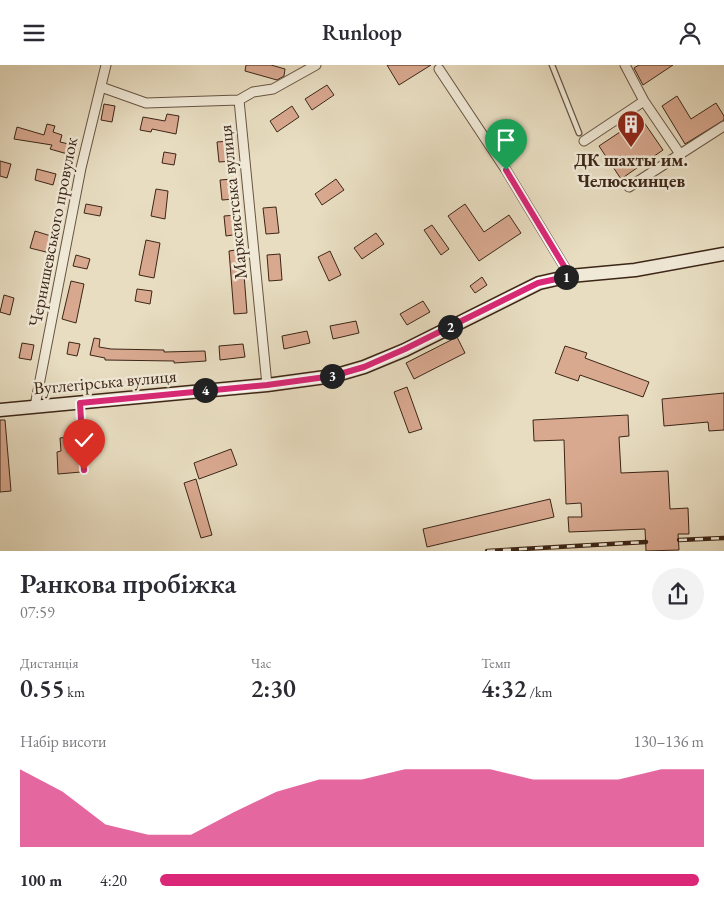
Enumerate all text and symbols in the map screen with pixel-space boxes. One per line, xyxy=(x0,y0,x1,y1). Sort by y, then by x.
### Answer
text: Runloop xyxy=(322,18,402,47)
icon: menu xyxy=(20,19,48,47)
icon: person xyxy=(676,19,704,47)
building icon: ДК шахты им. Челюскинцев xyxy=(616,109,646,148)
pin xyxy=(485,119,527,170)
street label: Марксистська вулиця xyxy=(213,124,252,280)
icon: arrive xyxy=(492,126,520,154)
street label: Чернишевського провулок xyxy=(23,135,82,329)
place label: ДК шахты им. Челюскинцев xyxy=(574,148,688,192)
pin: 1 xyxy=(554,265,578,289)
text: 1 xyxy=(563,268,570,286)
pin: 2 xyxy=(438,315,462,339)
text: 2 xyxy=(447,318,454,336)
pin: 3 xyxy=(320,363,344,389)
street label: Вуглегірська вулиця xyxy=(32,364,178,399)
text: 3 xyxy=(329,367,336,385)
pin: 4 xyxy=(192,377,218,403)
text: 4 xyxy=(202,381,209,399)
pin xyxy=(63,419,105,470)
icon: check xyxy=(70,426,98,454)
text: Ранкова пробіжка xyxy=(20,565,236,601)
button: share xyxy=(652,568,704,620)
text: 07:59 xyxy=(20,602,55,623)
text: Дистанція xyxy=(20,654,78,672)
text: Час xyxy=(251,654,271,672)
text: Темп xyxy=(481,654,511,672)
text: 0.55 xyxy=(20,672,65,704)
text: 2:30 xyxy=(251,672,296,704)
text: 4:32 xyxy=(481,672,527,704)
text: km xyxy=(65,683,85,701)
text: /km xyxy=(527,683,552,701)
text: Набір висоти xyxy=(20,731,106,752)
text: 130–136 m xyxy=(633,731,704,752)
text: 100 m xyxy=(20,870,62,891)
text: 4:20 xyxy=(100,870,127,891)

